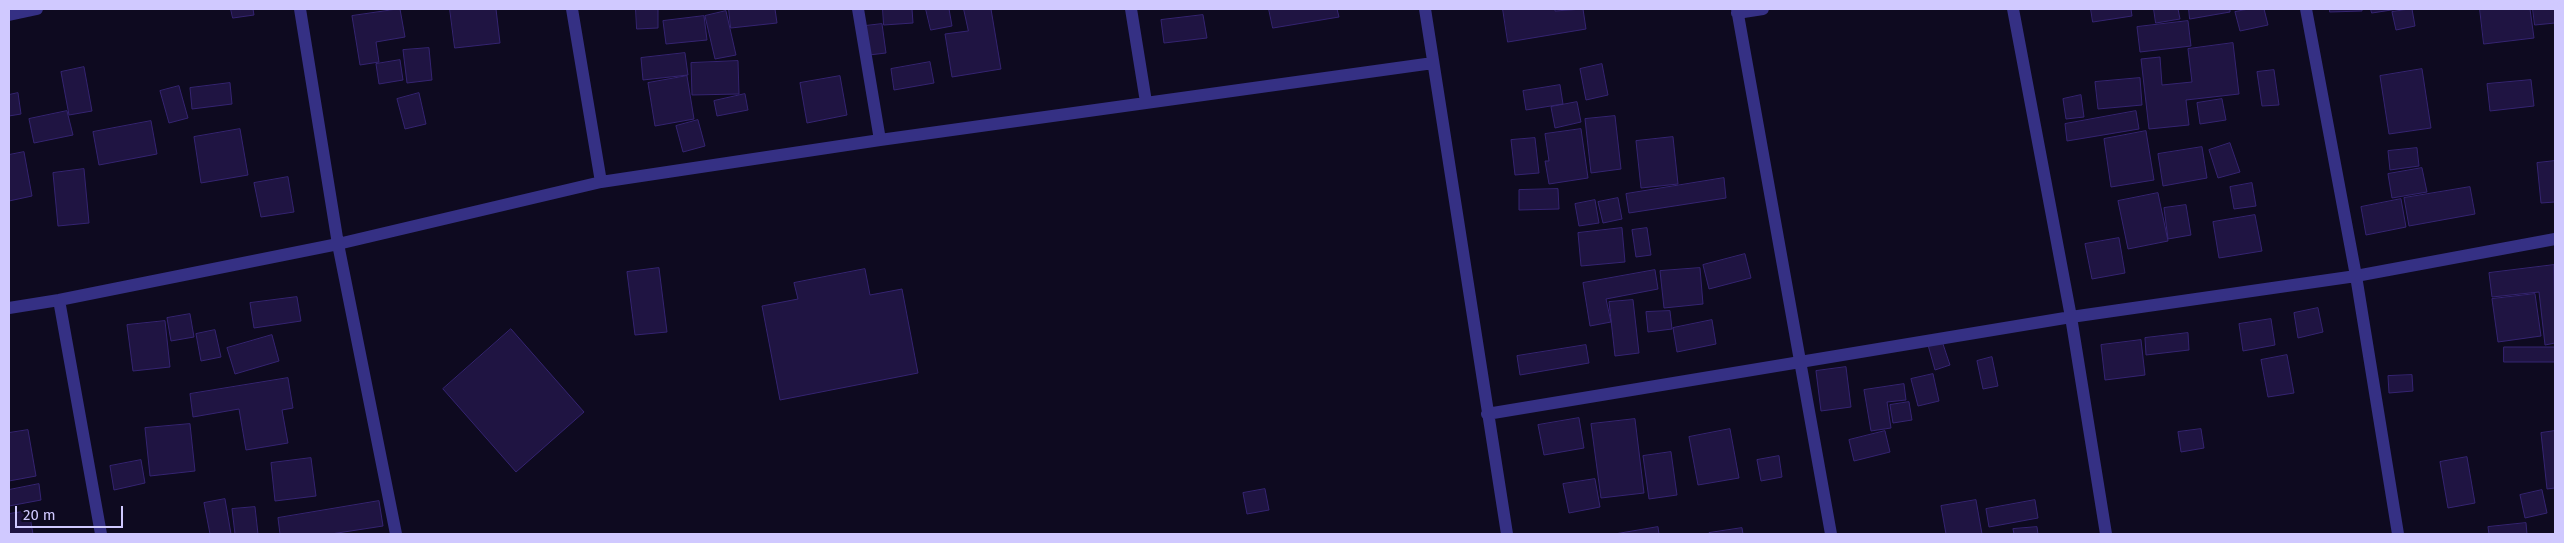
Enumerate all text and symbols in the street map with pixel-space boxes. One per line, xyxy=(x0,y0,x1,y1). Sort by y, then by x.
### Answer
scale bar xyxy=(18,496,125,528)
text: 20 m xyxy=(23,506,56,524)

